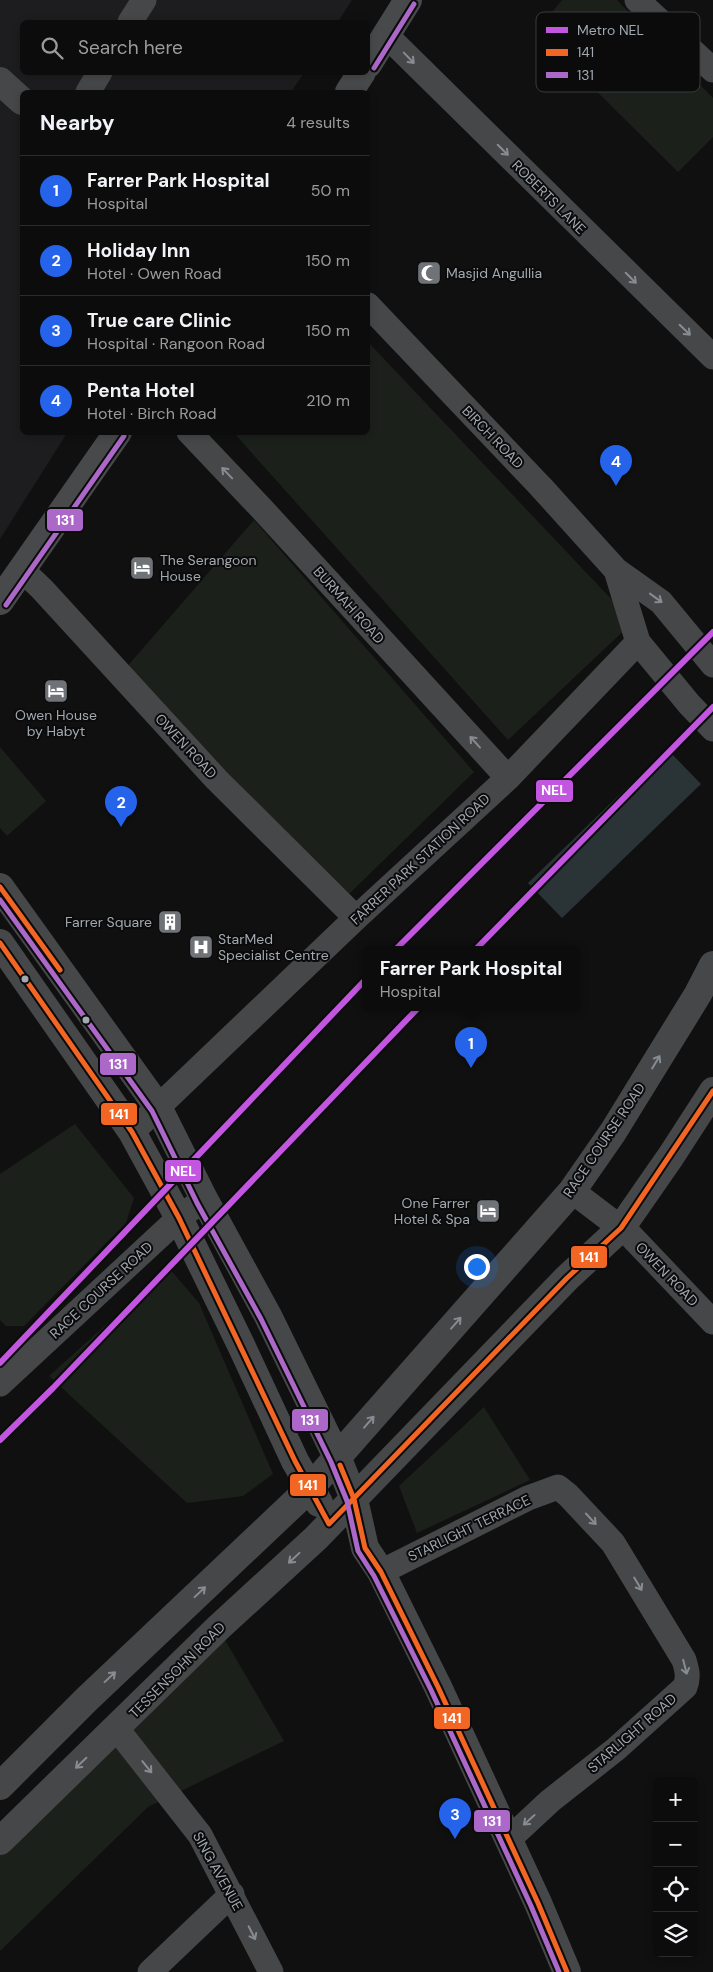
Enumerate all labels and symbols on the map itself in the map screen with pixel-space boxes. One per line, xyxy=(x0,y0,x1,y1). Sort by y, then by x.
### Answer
legend xyxy=(536,12,700,92)
text: Metro NEL xyxy=(577,21,644,39)
text: 141 xyxy=(577,43,594,61)
one-way arrow xyxy=(403,52,415,64)
text: 131 xyxy=(577,66,594,84)
one-way arrow xyxy=(497,144,509,157)
street label: ROBERTS LANE xyxy=(508,156,590,238)
mosque icon: Masjid Angullia xyxy=(416,260,442,286)
place label: Masjid Angullia xyxy=(446,264,542,282)
one-way arrow xyxy=(625,272,638,284)
one-way arrow xyxy=(678,324,691,336)
street label: BIRCH ROAD xyxy=(458,402,528,472)
pin: 4 xyxy=(600,445,632,486)
one-way arrow xyxy=(222,467,234,479)
line badge: 131 xyxy=(46,508,84,532)
text: 131 xyxy=(56,511,74,529)
place label: The Serangoon House xyxy=(160,551,257,585)
hotel icon: The Serangoon House xyxy=(129,555,155,581)
street label: BURMAH ROAD xyxy=(310,563,388,647)
one-way arrow xyxy=(649,593,663,603)
hotel icon: Owen House by Habyt xyxy=(43,678,69,704)
place label: Owen House by Habyt xyxy=(15,706,97,740)
street label: OWEN ROAD xyxy=(151,710,221,782)
one-way arrow xyxy=(469,735,480,748)
line badge: NEL xyxy=(535,779,574,803)
text: NEL xyxy=(541,781,567,799)
pin: 2 xyxy=(105,786,137,827)
street label: FARRER PARK STATION ROAD xyxy=(346,790,494,928)
building icon: Farrer Square xyxy=(157,909,183,935)
place label: Farrer Square xyxy=(65,913,152,931)
place label: StarMed Specialist Centre xyxy=(218,930,329,964)
hospital icon: StarMed Specialist Centre xyxy=(188,934,214,960)
unlabelled marker xyxy=(20,974,30,984)
unlabelled marker xyxy=(81,1015,91,1025)
pin: 1 xyxy=(455,1027,487,1068)
line badge: 131 xyxy=(99,1052,137,1076)
text: 131 xyxy=(109,1055,127,1073)
one-way arrow xyxy=(651,1056,661,1070)
street label: RACE COURSE ROAD xyxy=(559,1079,649,1201)
line badge: 141 xyxy=(100,1102,138,1126)
text: 141 xyxy=(109,1105,129,1123)
line badge: NEL xyxy=(164,1159,202,1183)
text: NEL xyxy=(170,1162,196,1180)
place label: One Farrer Hotel & Spa xyxy=(394,1194,470,1228)
hotel icon: One Farrer Hotel & Spa xyxy=(475,1198,501,1224)
street label: RACE COURSE ROAD xyxy=(46,1238,156,1342)
street label: OWEN ROAD xyxy=(632,1238,702,1310)
line badge: 141 xyxy=(570,1245,608,1269)
text: 141 xyxy=(579,1248,599,1266)
your location xyxy=(464,1254,490,1280)
one-way arrow xyxy=(450,1317,462,1330)
line badge: 131 xyxy=(291,1408,329,1432)
text: 131 xyxy=(301,1411,319,1429)
one-way arrow xyxy=(364,1416,375,1429)
line badge: 141 xyxy=(289,1473,327,1497)
text: 141 xyxy=(298,1476,318,1494)
street label: STARLIGHT TERRACE xyxy=(405,1491,533,1565)
one-way arrow xyxy=(585,1513,597,1526)
one-way arrow xyxy=(288,1552,301,1564)
one-way arrow xyxy=(633,1576,643,1590)
one-way arrow xyxy=(194,1586,207,1598)
street label: TESSENSOHN ROAD xyxy=(125,1618,229,1722)
one-way arrow xyxy=(681,1659,690,1675)
one-way arrow xyxy=(104,1671,116,1683)
street label: STARLIGHT ROAD xyxy=(584,1689,680,1777)
line badge: 141 xyxy=(433,1706,471,1730)
text: 141 xyxy=(442,1709,462,1727)
one-way arrow xyxy=(75,1757,88,1769)
one-way arrow xyxy=(141,1761,152,1774)
pin: 3 xyxy=(439,1798,471,1839)
line badge: 131 xyxy=(473,1809,511,1833)
text: 131 xyxy=(483,1812,501,1830)
one-way arrow xyxy=(522,1814,535,1826)
street label: SING AVENUE xyxy=(189,1828,247,1914)
one-way arrow xyxy=(248,1925,257,1940)

